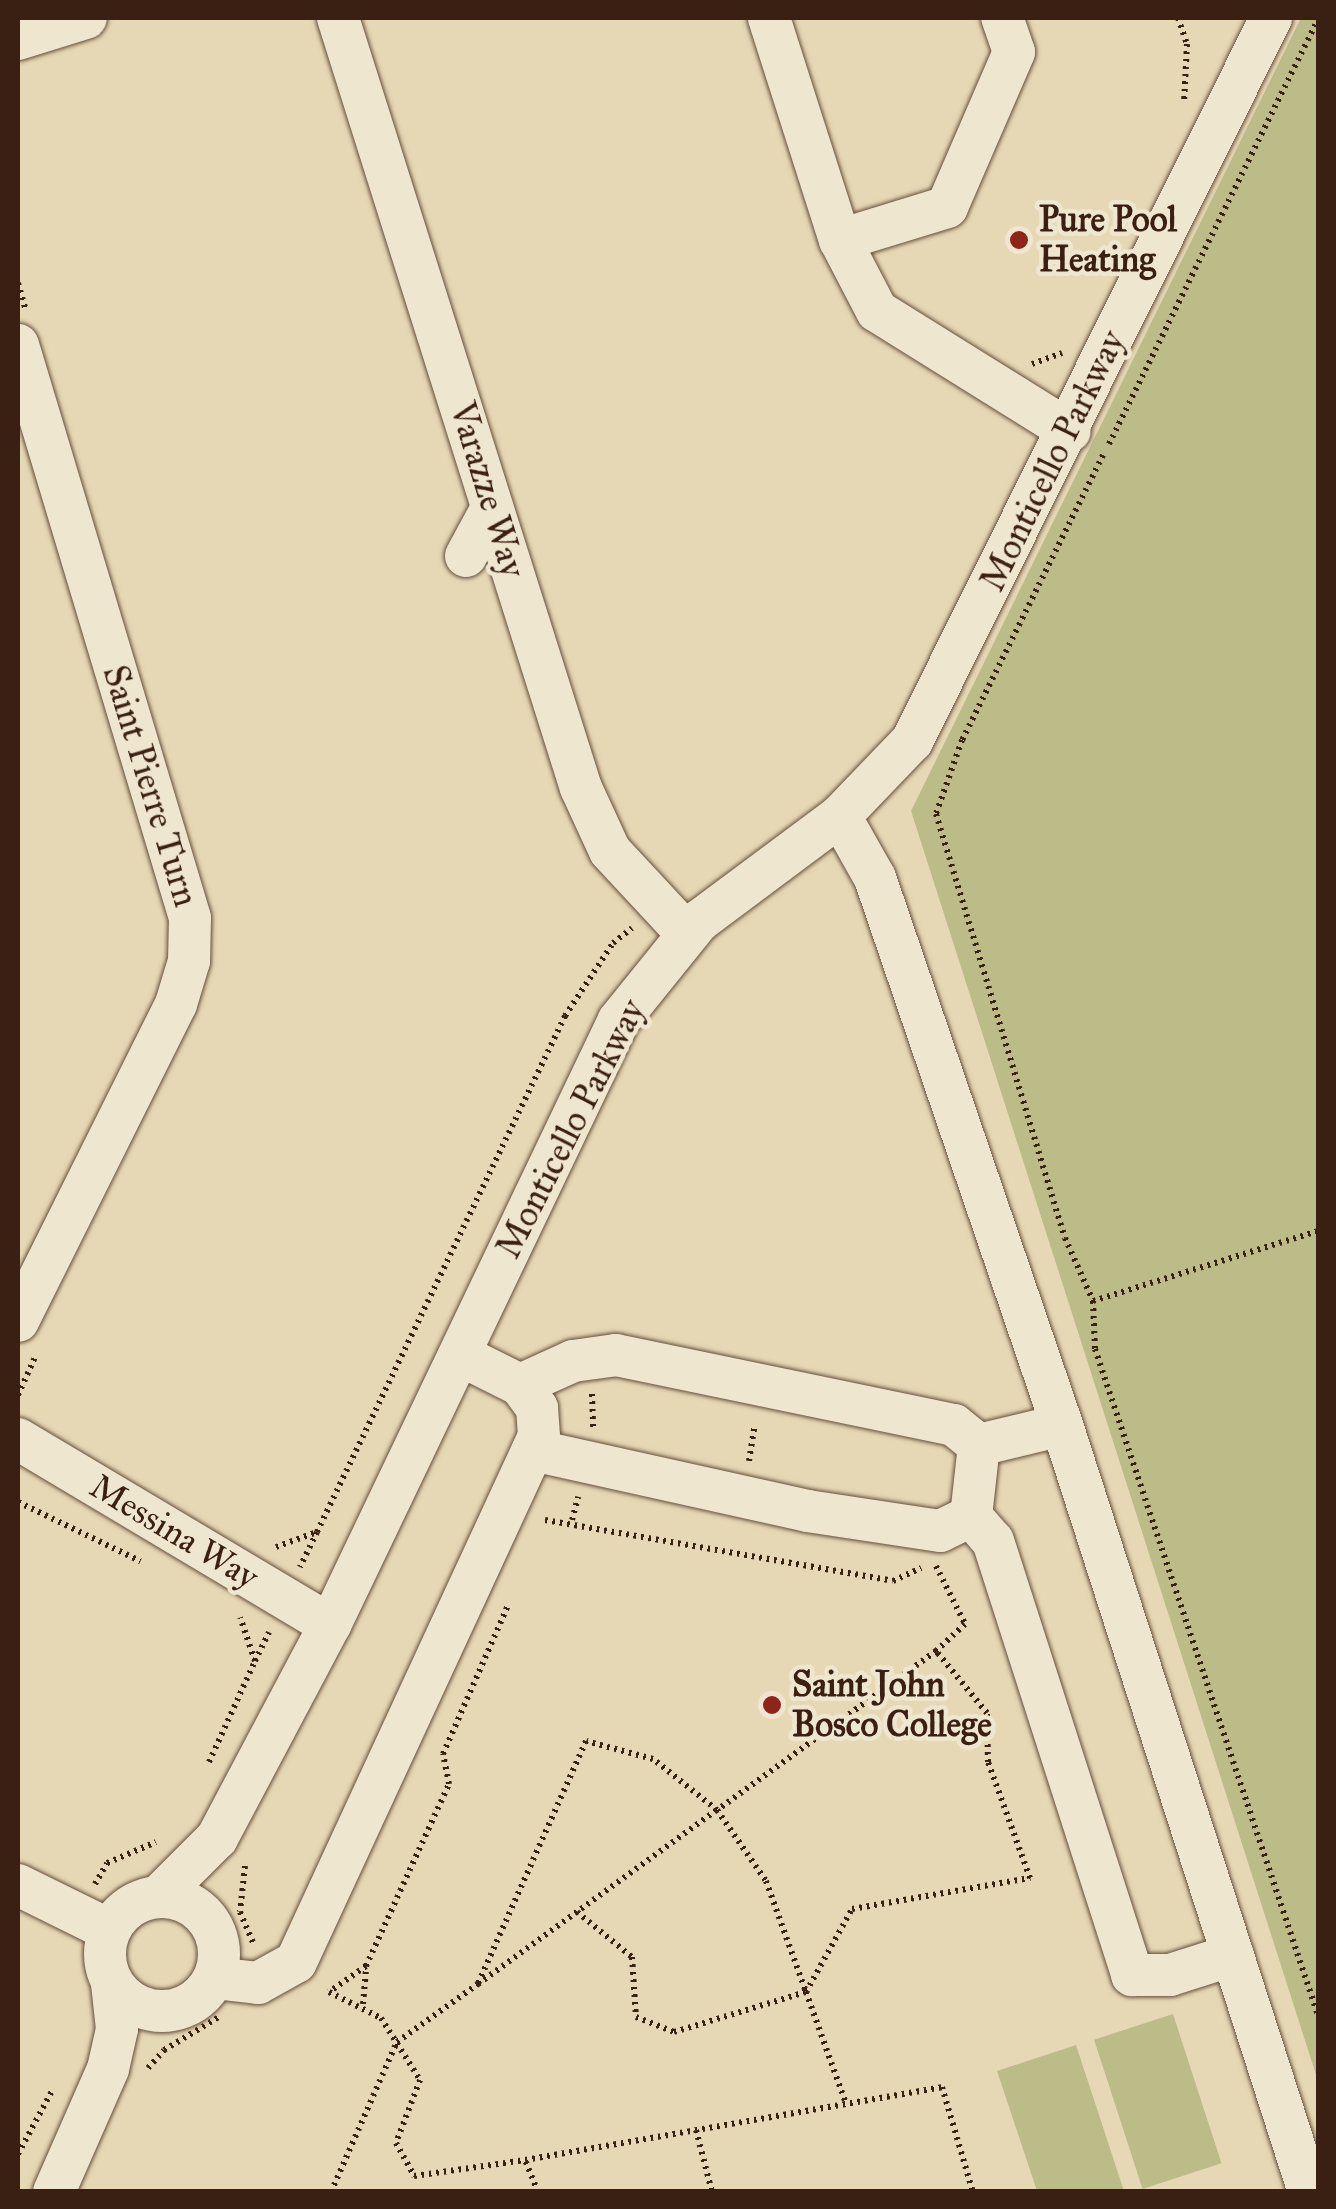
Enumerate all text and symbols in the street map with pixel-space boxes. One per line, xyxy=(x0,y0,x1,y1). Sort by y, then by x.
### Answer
place label: Pure Pool Heating xyxy=(1039,199,1177,281)
marker: Pure Pool Heating xyxy=(1008,229,1030,251)
street label: Monticello Parkway xyxy=(972,324,1134,598)
street label: Varazze Way xyxy=(440,397,534,583)
street label: Saint Pierre Turn xyxy=(93,661,207,911)
street label: Monticello Parkway xyxy=(488,993,654,1265)
street label: Messina Way xyxy=(82,1465,266,1599)
place label: Saint John Bosco College xyxy=(792,1664,992,1746)
marker: Saint John Bosco College xyxy=(761,1694,783,1716)

